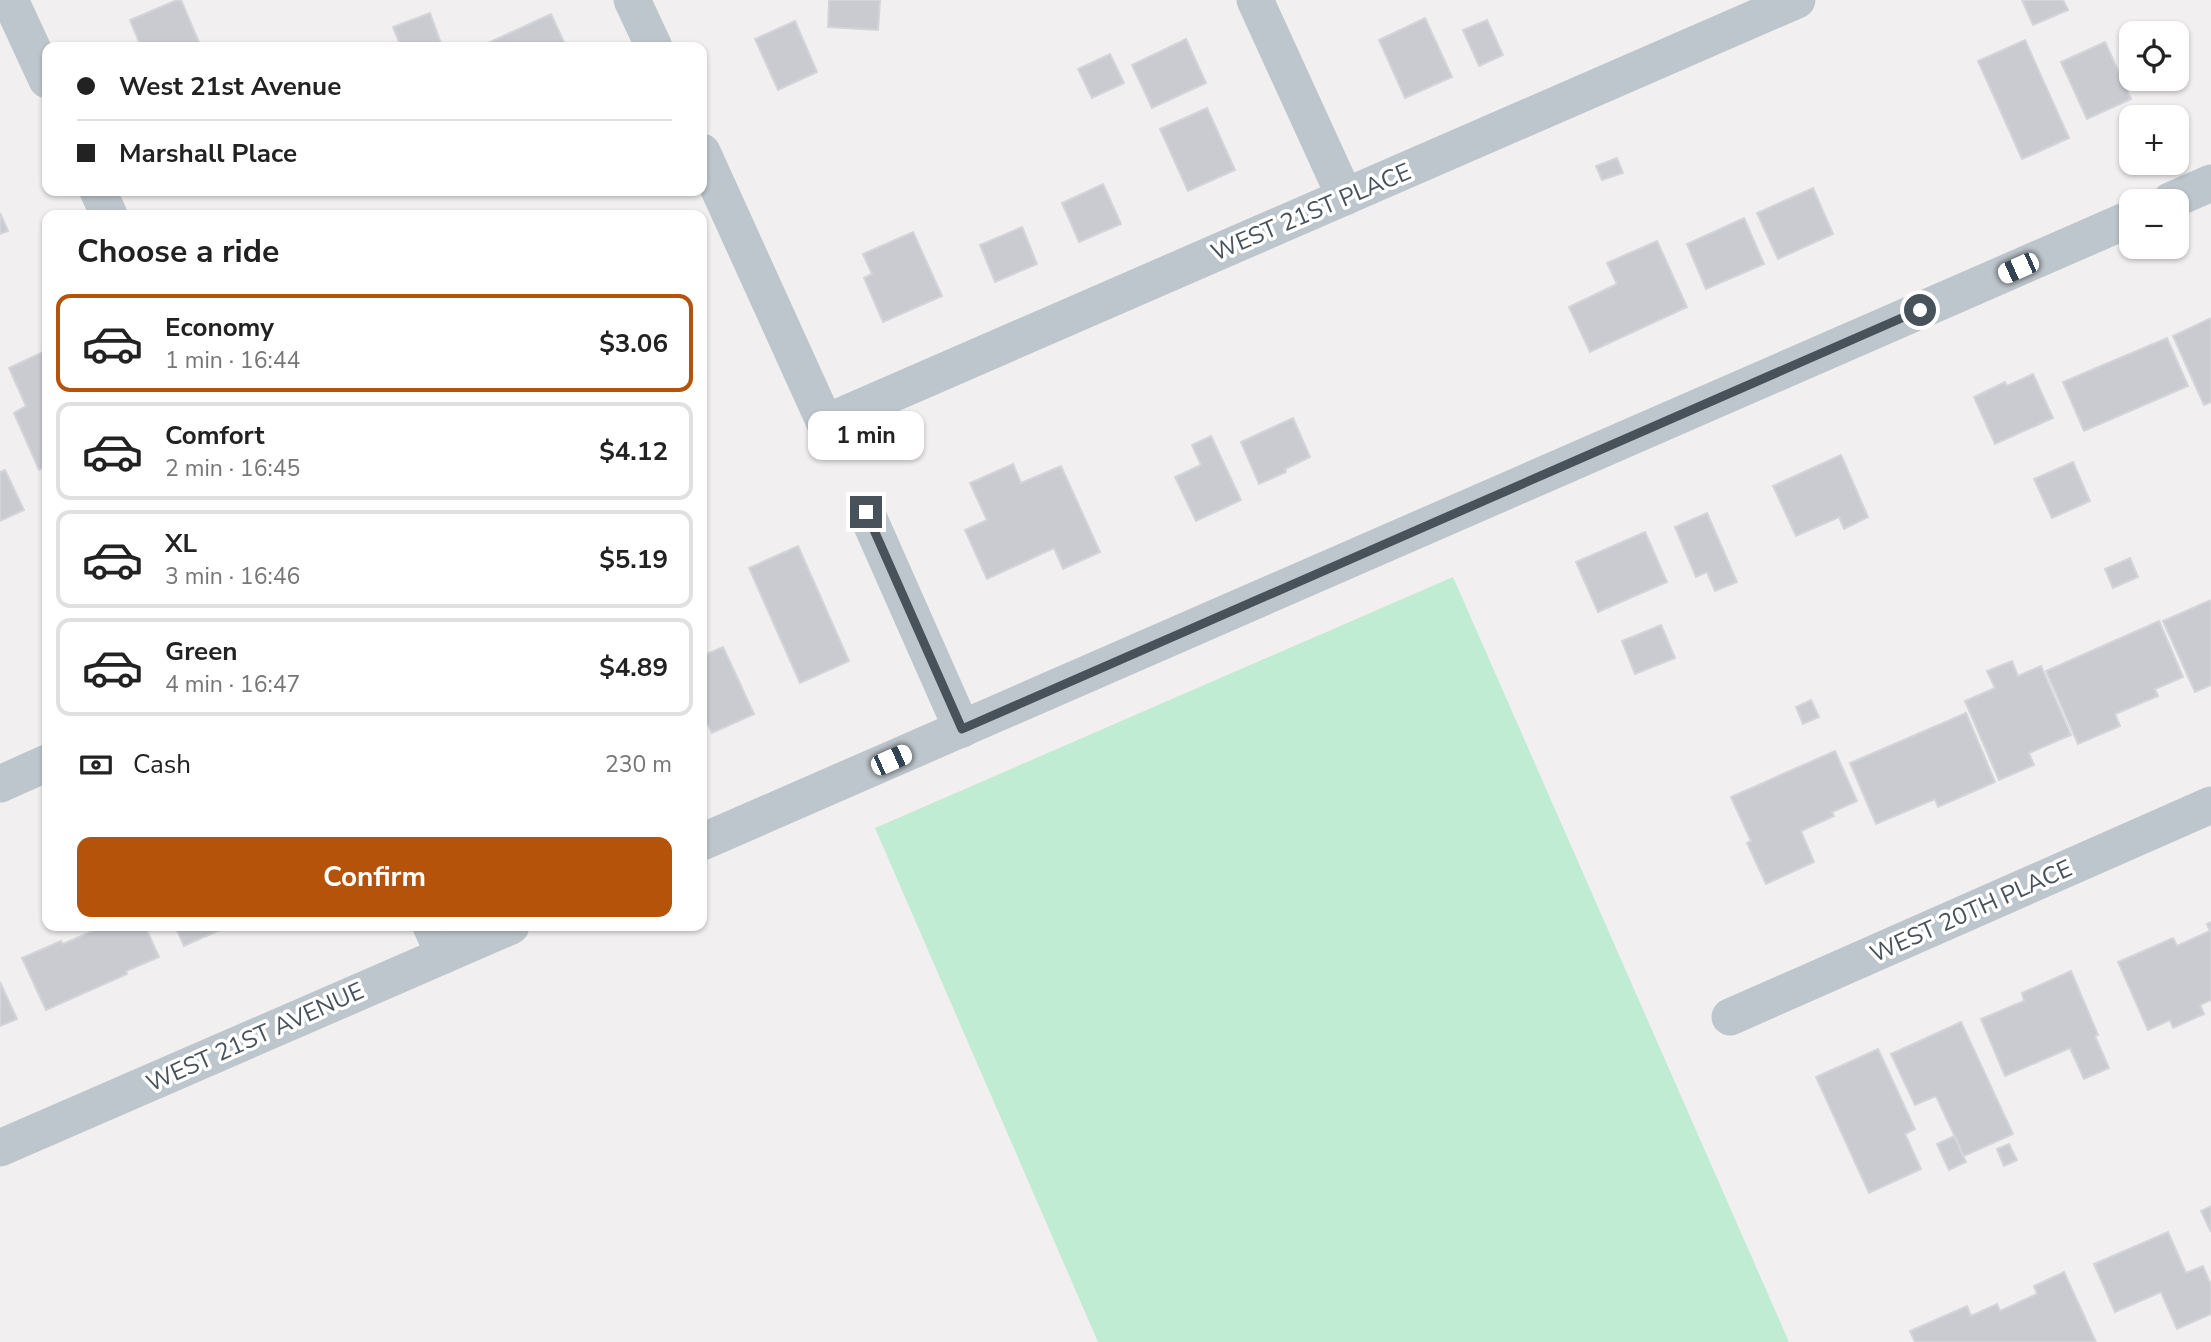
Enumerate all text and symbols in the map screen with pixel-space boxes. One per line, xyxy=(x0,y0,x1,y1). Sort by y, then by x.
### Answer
map controls xyxy=(2119,21,2189,259)
button: locate xyxy=(2119,21,2189,91)
text: West 21st Avenue xyxy=(119,69,341,104)
button: + xyxy=(2119,105,2189,175)
text: Marshall Place xyxy=(119,136,297,171)
street label: WEST 21ST PLACE xyxy=(1206,155,1416,269)
button: − xyxy=(2119,189,2189,259)
text: Choose a ride xyxy=(77,230,279,273)
car xyxy=(1995,250,2042,286)
route start xyxy=(1904,294,1936,326)
text: Economy xyxy=(165,310,274,345)
icon: car xyxy=(81,312,144,375)
text: $3.06 xyxy=(599,326,668,361)
text: 1 min · 16:44 xyxy=(165,345,300,376)
callout: 1 min xyxy=(808,410,924,460)
text: Comfort xyxy=(165,418,265,453)
icon: car xyxy=(81,420,144,483)
text: 1 min xyxy=(836,420,896,451)
text: $4.12 xyxy=(599,434,668,469)
text: 2 min · 16:45 xyxy=(165,453,300,484)
route end xyxy=(850,496,882,528)
text: XL xyxy=(165,526,197,561)
icon: car xyxy=(81,528,144,591)
text: $5.19 xyxy=(599,542,668,577)
text: 3 min · 16:46 xyxy=(165,561,300,592)
text: Green xyxy=(165,634,238,669)
icon: car xyxy=(81,636,144,699)
text: $4.89 xyxy=(599,650,668,685)
text: 4 min · 16:47 xyxy=(165,669,300,700)
car xyxy=(868,742,915,778)
icon: cash xyxy=(77,746,115,784)
text: Cash xyxy=(133,747,191,782)
text: 230 m xyxy=(605,749,672,780)
button: Confirm xyxy=(77,837,672,917)
street label: WEST 20TH PLACE xyxy=(1865,852,2077,970)
street label: WEST 21ST AVENUE xyxy=(141,975,369,1099)

